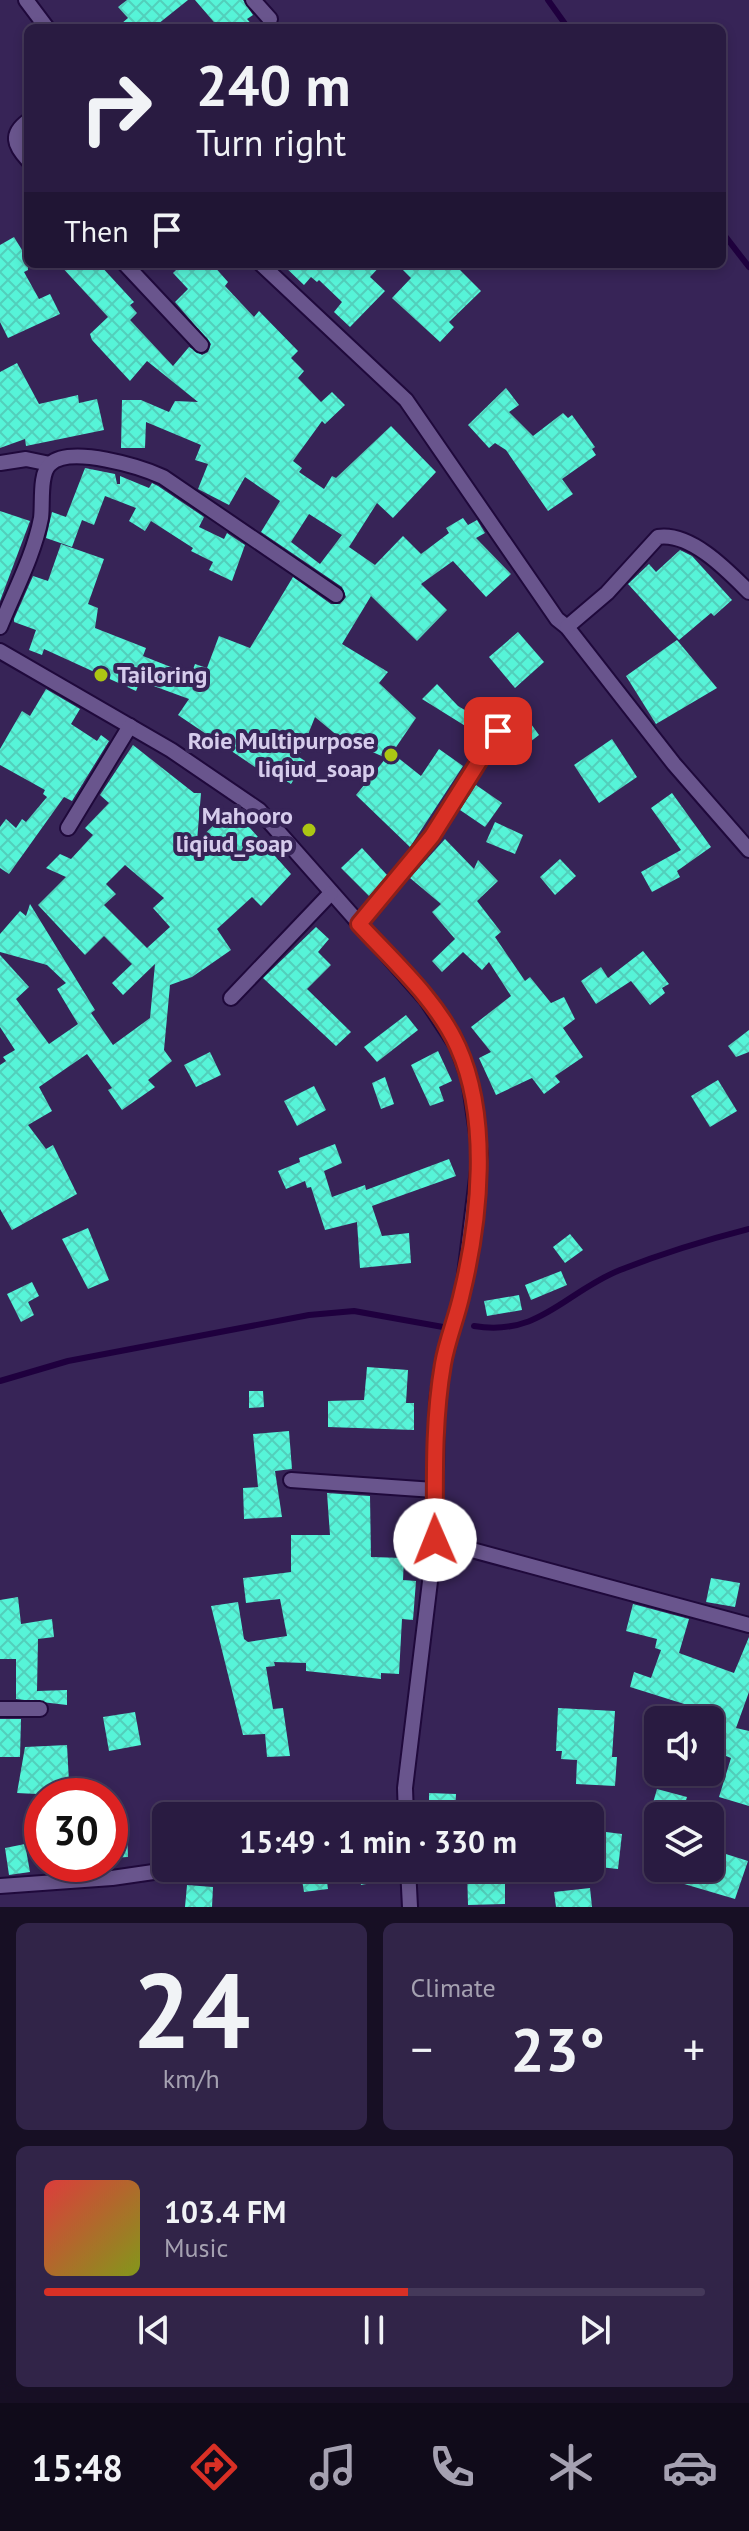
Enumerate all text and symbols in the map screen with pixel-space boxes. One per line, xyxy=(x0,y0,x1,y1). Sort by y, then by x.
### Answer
text: 240 m xyxy=(196,49,351,121)
icon: right xyxy=(64,56,168,160)
text: Turn right xyxy=(196,119,346,166)
icon: arrive xyxy=(145,208,189,252)
text: Then xyxy=(64,211,129,250)
place label: Tailoring xyxy=(117,659,207,690)
marker: Tailoring xyxy=(92,666,110,684)
pin xyxy=(464,697,532,765)
icon: arrive xyxy=(476,709,520,753)
place label: Roie Multipurpose liqiud_soap xyxy=(188,725,375,784)
marker: Roie Multipurpose liqiud_soap xyxy=(382,746,400,764)
place label: Mahooro liqiud_soap xyxy=(176,800,293,859)
marker: Mahooro liqiud_soap xyxy=(300,821,318,839)
position arrow xyxy=(393,1498,477,1582)
map controls xyxy=(644,1706,724,1882)
button: sound xyxy=(644,1706,724,1786)
speed limit sign: 30 xyxy=(24,1778,128,1882)
button: layers xyxy=(644,1802,724,1882)
text: 15:49 · 1 min · 330 m xyxy=(239,1822,517,1861)
text: 24 xyxy=(132,1942,250,2077)
text: Climate xyxy=(411,1971,496,2004)
text: 23° xyxy=(511,2010,605,2088)
text: − xyxy=(411,2020,433,2077)
text: + xyxy=(683,2020,705,2077)
text: km/h xyxy=(163,2062,220,2095)
text: 103.4 FM xyxy=(164,2192,286,2231)
text: Music xyxy=(164,2231,228,2264)
icon: previous xyxy=(132,2308,176,2352)
icon: pause xyxy=(352,2308,396,2352)
icon: next xyxy=(573,2308,617,2352)
icon: directions xyxy=(186,2439,242,2495)
icon: music xyxy=(305,2439,361,2495)
icon: phone xyxy=(424,2439,480,2495)
icon: climate xyxy=(543,2439,599,2495)
icon: car xyxy=(662,2439,718,2495)
text: 15:48 xyxy=(31,2444,123,2491)

